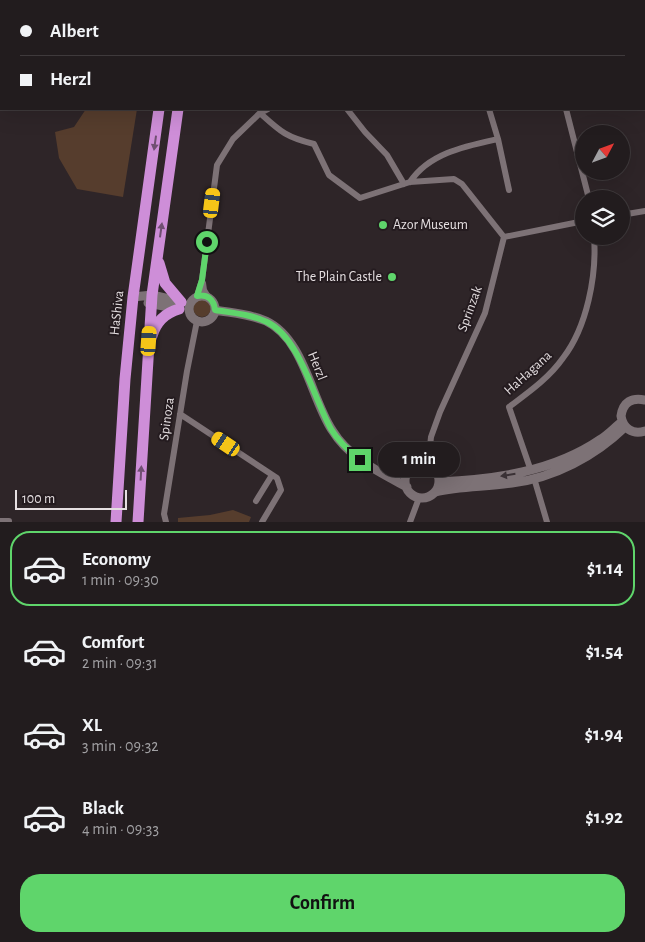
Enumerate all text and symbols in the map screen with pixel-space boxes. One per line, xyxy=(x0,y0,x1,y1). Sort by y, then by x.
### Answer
text: Albert xyxy=(50,22,99,41)
text: Herzl xyxy=(50,70,91,89)
north arrow xyxy=(575,125,630,180)
map controls xyxy=(575,125,630,245)
one-way arrow xyxy=(151,135,159,151)
car xyxy=(202,187,221,219)
button: layers xyxy=(575,190,630,245)
place label: Azor Museum xyxy=(393,218,468,232)
marker: Azor Museum xyxy=(377,219,389,231)
one-way arrow xyxy=(157,221,165,237)
route start xyxy=(196,231,218,253)
place label: The Plain Castle xyxy=(296,270,382,284)
marker: The Plain Castle xyxy=(386,271,398,283)
street label: Sprinzak xyxy=(455,284,485,334)
street label: HaShiva xyxy=(108,289,126,336)
car xyxy=(140,326,157,356)
street label: HaHagana xyxy=(502,348,555,398)
street label: Herzl xyxy=(305,350,329,382)
street label: Spinoza xyxy=(157,396,177,441)
car xyxy=(209,429,242,459)
callout: 1 min xyxy=(378,442,460,478)
route end xyxy=(349,449,371,471)
text: 1 min xyxy=(402,451,436,467)
one-way arrow xyxy=(138,465,146,481)
one-way arrow xyxy=(500,471,516,479)
scale bar xyxy=(15,487,128,510)
text: 100 m xyxy=(22,492,55,506)
icon: car xyxy=(22,546,67,591)
text: Economy xyxy=(82,550,151,569)
text: $1.14 xyxy=(587,559,623,578)
text: 1 min · 09:30 xyxy=(82,572,159,588)
icon: car xyxy=(22,629,67,674)
text: Comfort xyxy=(82,633,144,652)
text: $1.54 xyxy=(585,642,623,661)
text: 2 min · 09:31 xyxy=(82,655,158,671)
icon: car xyxy=(22,712,67,757)
text: XL xyxy=(82,716,102,735)
text: $1.94 xyxy=(585,725,623,744)
text: 3 min · 09:32 xyxy=(82,738,159,754)
icon: car xyxy=(22,795,67,840)
text: Black xyxy=(82,799,124,818)
text: $1.92 xyxy=(585,808,623,827)
text: 4 min · 09:33 xyxy=(82,821,159,837)
button: Confirm xyxy=(20,874,625,932)

